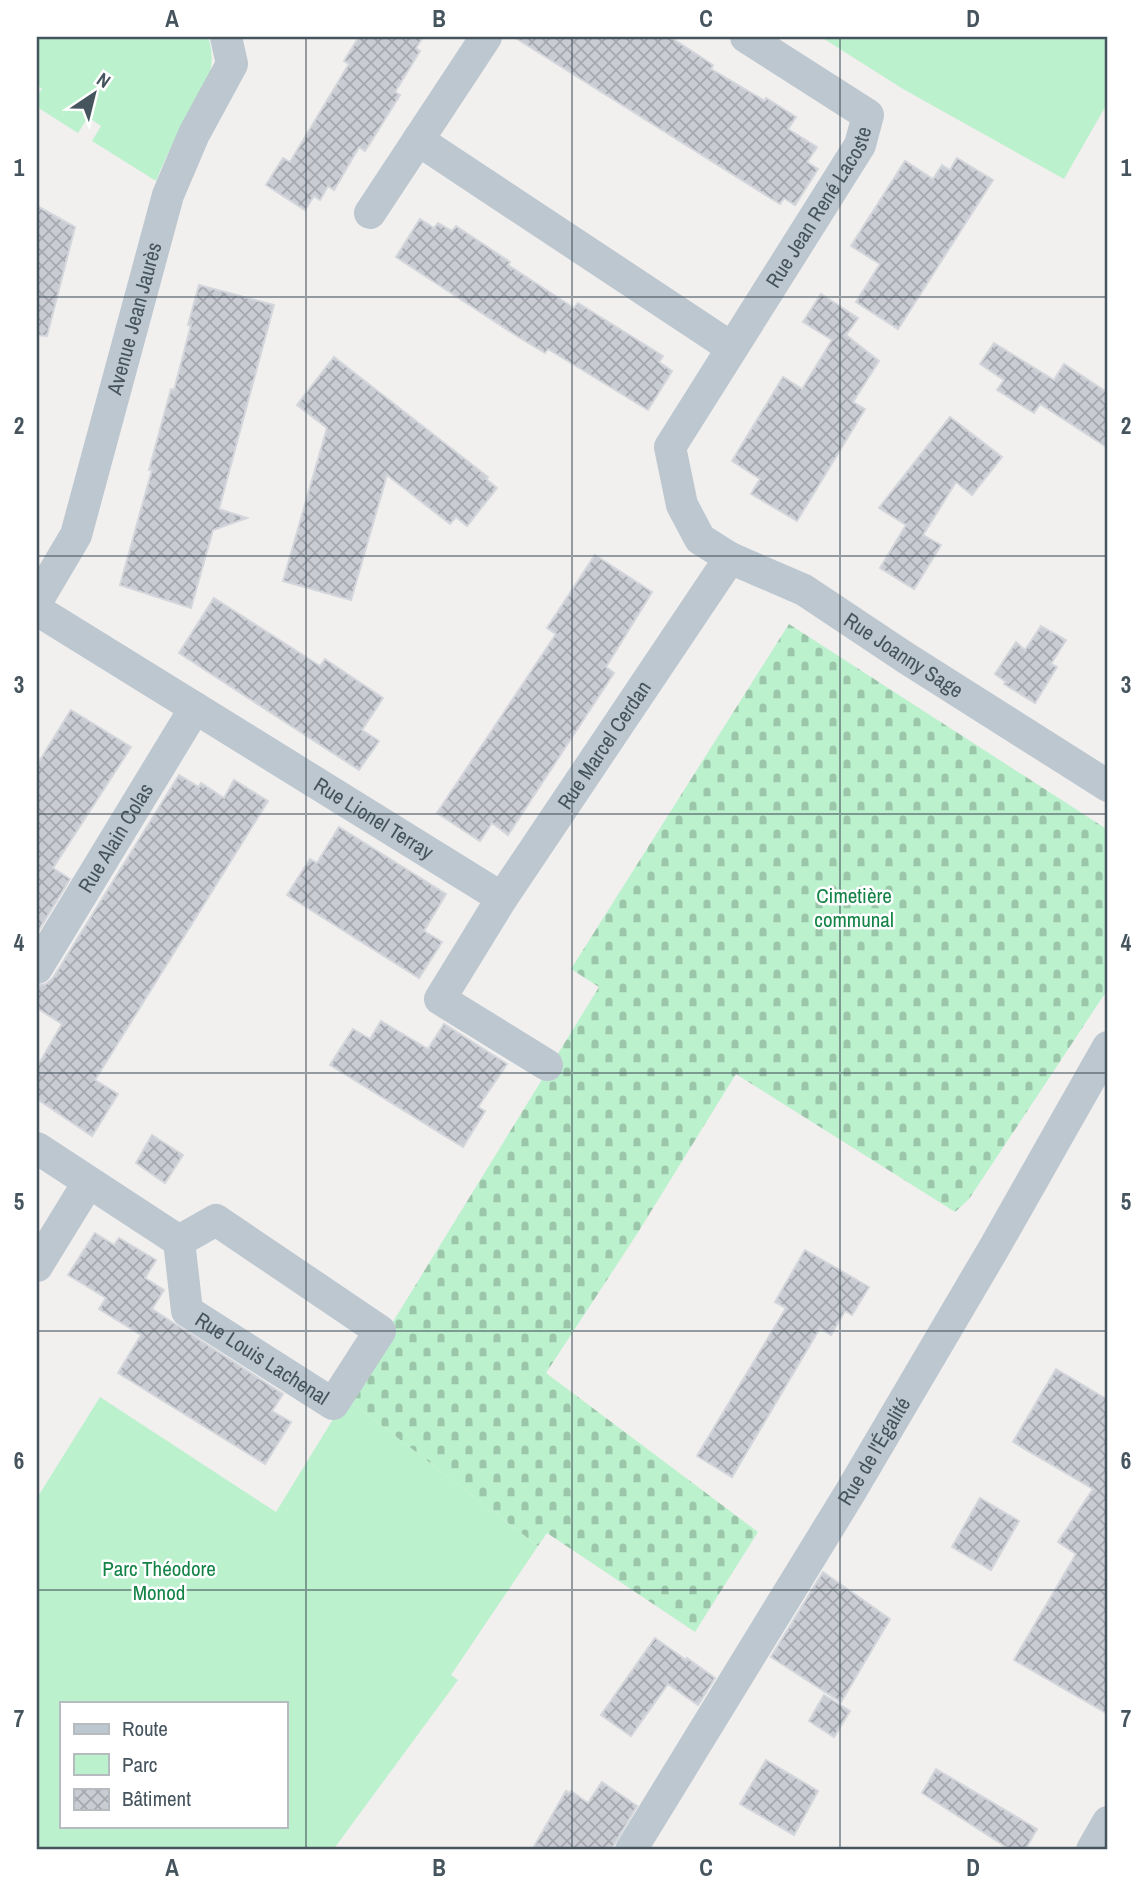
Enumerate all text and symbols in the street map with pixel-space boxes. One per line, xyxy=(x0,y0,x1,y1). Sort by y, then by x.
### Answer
text: A xyxy=(165,3,179,34)
text: B xyxy=(432,3,446,34)
text: C xyxy=(699,3,713,34)
text: D xyxy=(966,3,980,34)
north arrow xyxy=(60,60,130,130)
text: N xyxy=(92,66,116,94)
street label: Rue Jean René Lacoste xyxy=(759,123,878,293)
text: 1 xyxy=(14,152,25,183)
text: 1 xyxy=(1121,152,1132,183)
street label: Avenue Jean Jaurès xyxy=(99,239,169,399)
text: 2 xyxy=(14,410,24,441)
text: 2 xyxy=(1121,410,1131,441)
street label: Rue Joanny Sage xyxy=(838,606,969,705)
text: 3 xyxy=(14,669,24,700)
text: 3 xyxy=(1121,669,1131,700)
street label: Rue Marcel Cerdan xyxy=(550,675,658,815)
street label: Rue Lionel Terray xyxy=(309,770,440,866)
street label: Rue Alain Colas xyxy=(71,778,160,898)
park label: Cimetière communal xyxy=(814,881,894,934)
text: 4 xyxy=(14,927,25,958)
text: 4 xyxy=(1121,927,1132,958)
text: 5 xyxy=(14,1186,24,1217)
text: 5 xyxy=(1121,1186,1131,1217)
street label: Rue Louis Lachenal xyxy=(190,1305,335,1412)
street label: Rue de l'Égalité xyxy=(831,1392,917,1511)
text: 6 xyxy=(14,1445,24,1476)
text: 6 xyxy=(1121,1445,1131,1476)
park label: Parc Théodore Monod xyxy=(102,1554,216,1607)
legend xyxy=(60,1702,287,1828)
text: 7 xyxy=(14,1703,24,1734)
text: 7 xyxy=(1121,1703,1131,1734)
text: Route xyxy=(122,1714,168,1743)
text: Parc xyxy=(122,1750,157,1779)
text: Bâtiment xyxy=(122,1784,191,1813)
text: A xyxy=(165,1852,179,1883)
text: B xyxy=(432,1852,446,1883)
text: C xyxy=(699,1852,713,1883)
text: D xyxy=(966,1852,980,1883)

